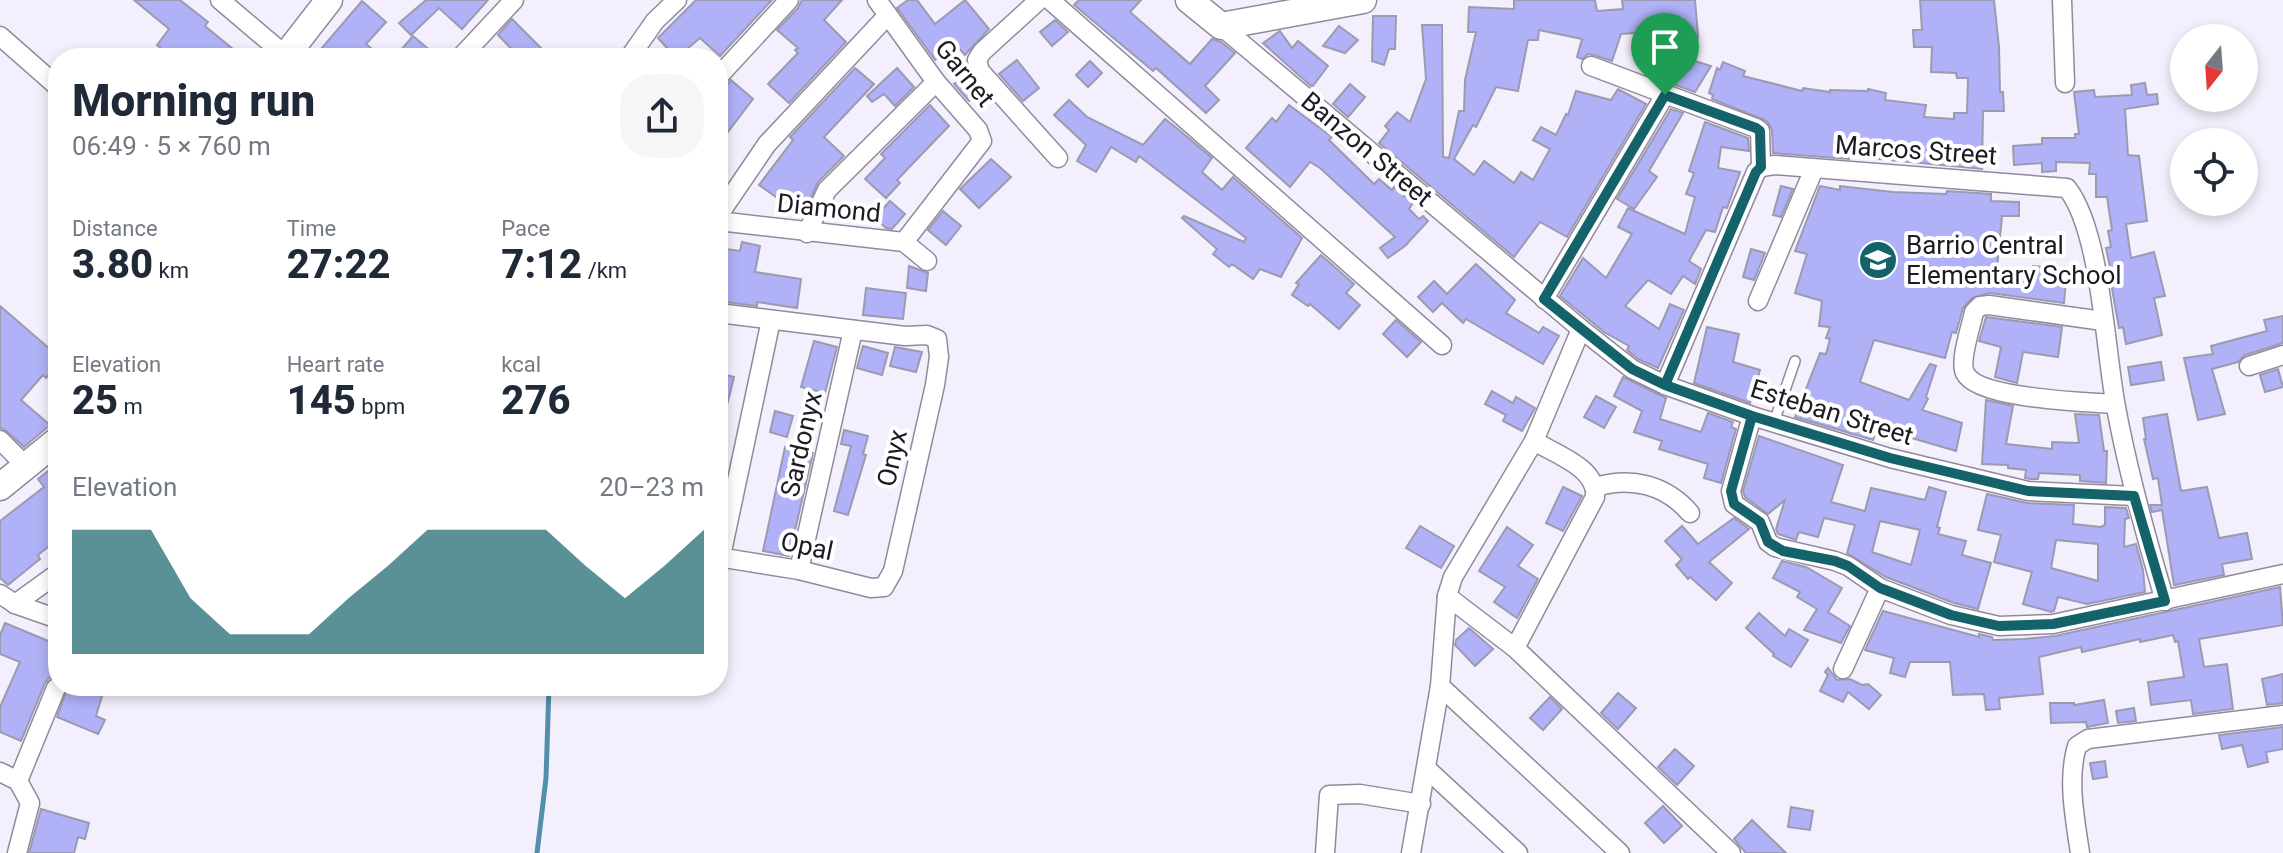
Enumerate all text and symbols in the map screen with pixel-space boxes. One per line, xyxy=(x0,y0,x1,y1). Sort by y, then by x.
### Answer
pin xyxy=(1631,13,1699,95)
north arrow xyxy=(2170,24,2258,112)
map controls xyxy=(2170,24,2258,216)
icon: arrive xyxy=(1643,25,1687,69)
street label: Garnet xyxy=(929,34,1001,112)
button: share xyxy=(620,74,704,158)
text: Morning run xyxy=(72,75,315,127)
street label: Banzon Street xyxy=(1295,86,1439,212)
button: locate xyxy=(2170,128,2258,216)
street label: Marcos Street xyxy=(1834,129,1998,171)
text: 06:49 · 5 × 760 m xyxy=(72,131,271,161)
street label: Diamond xyxy=(776,188,882,228)
text: Distance xyxy=(72,216,158,241)
text: Time xyxy=(287,216,336,241)
text: Pace xyxy=(501,216,550,241)
place label: Barrio Central Elementary School xyxy=(1906,230,2122,290)
school or university icon: Barrio Central Elementary School xyxy=(1857,239,1899,281)
text: 3.80 xyxy=(72,241,153,288)
text: 27:22 xyxy=(287,241,391,288)
text: 7:12 xyxy=(501,241,582,288)
text: km xyxy=(153,258,189,283)
text: /km xyxy=(582,258,627,283)
text: Elevation xyxy=(72,352,161,377)
text: Heart rate xyxy=(287,352,385,377)
text: kcal xyxy=(501,352,541,377)
street label: Esteban Street xyxy=(1747,373,1917,451)
text: 25 xyxy=(72,377,118,424)
text: 145 xyxy=(287,377,356,424)
text: 276 xyxy=(501,377,571,424)
street label: Sardonyx xyxy=(774,388,828,500)
text: m xyxy=(118,394,143,419)
text: bpm xyxy=(356,394,405,419)
street label: Onyx xyxy=(871,427,913,489)
text: Elevation xyxy=(72,472,177,502)
text: 20–23 m xyxy=(599,472,704,502)
street label: Opal xyxy=(778,526,836,566)

